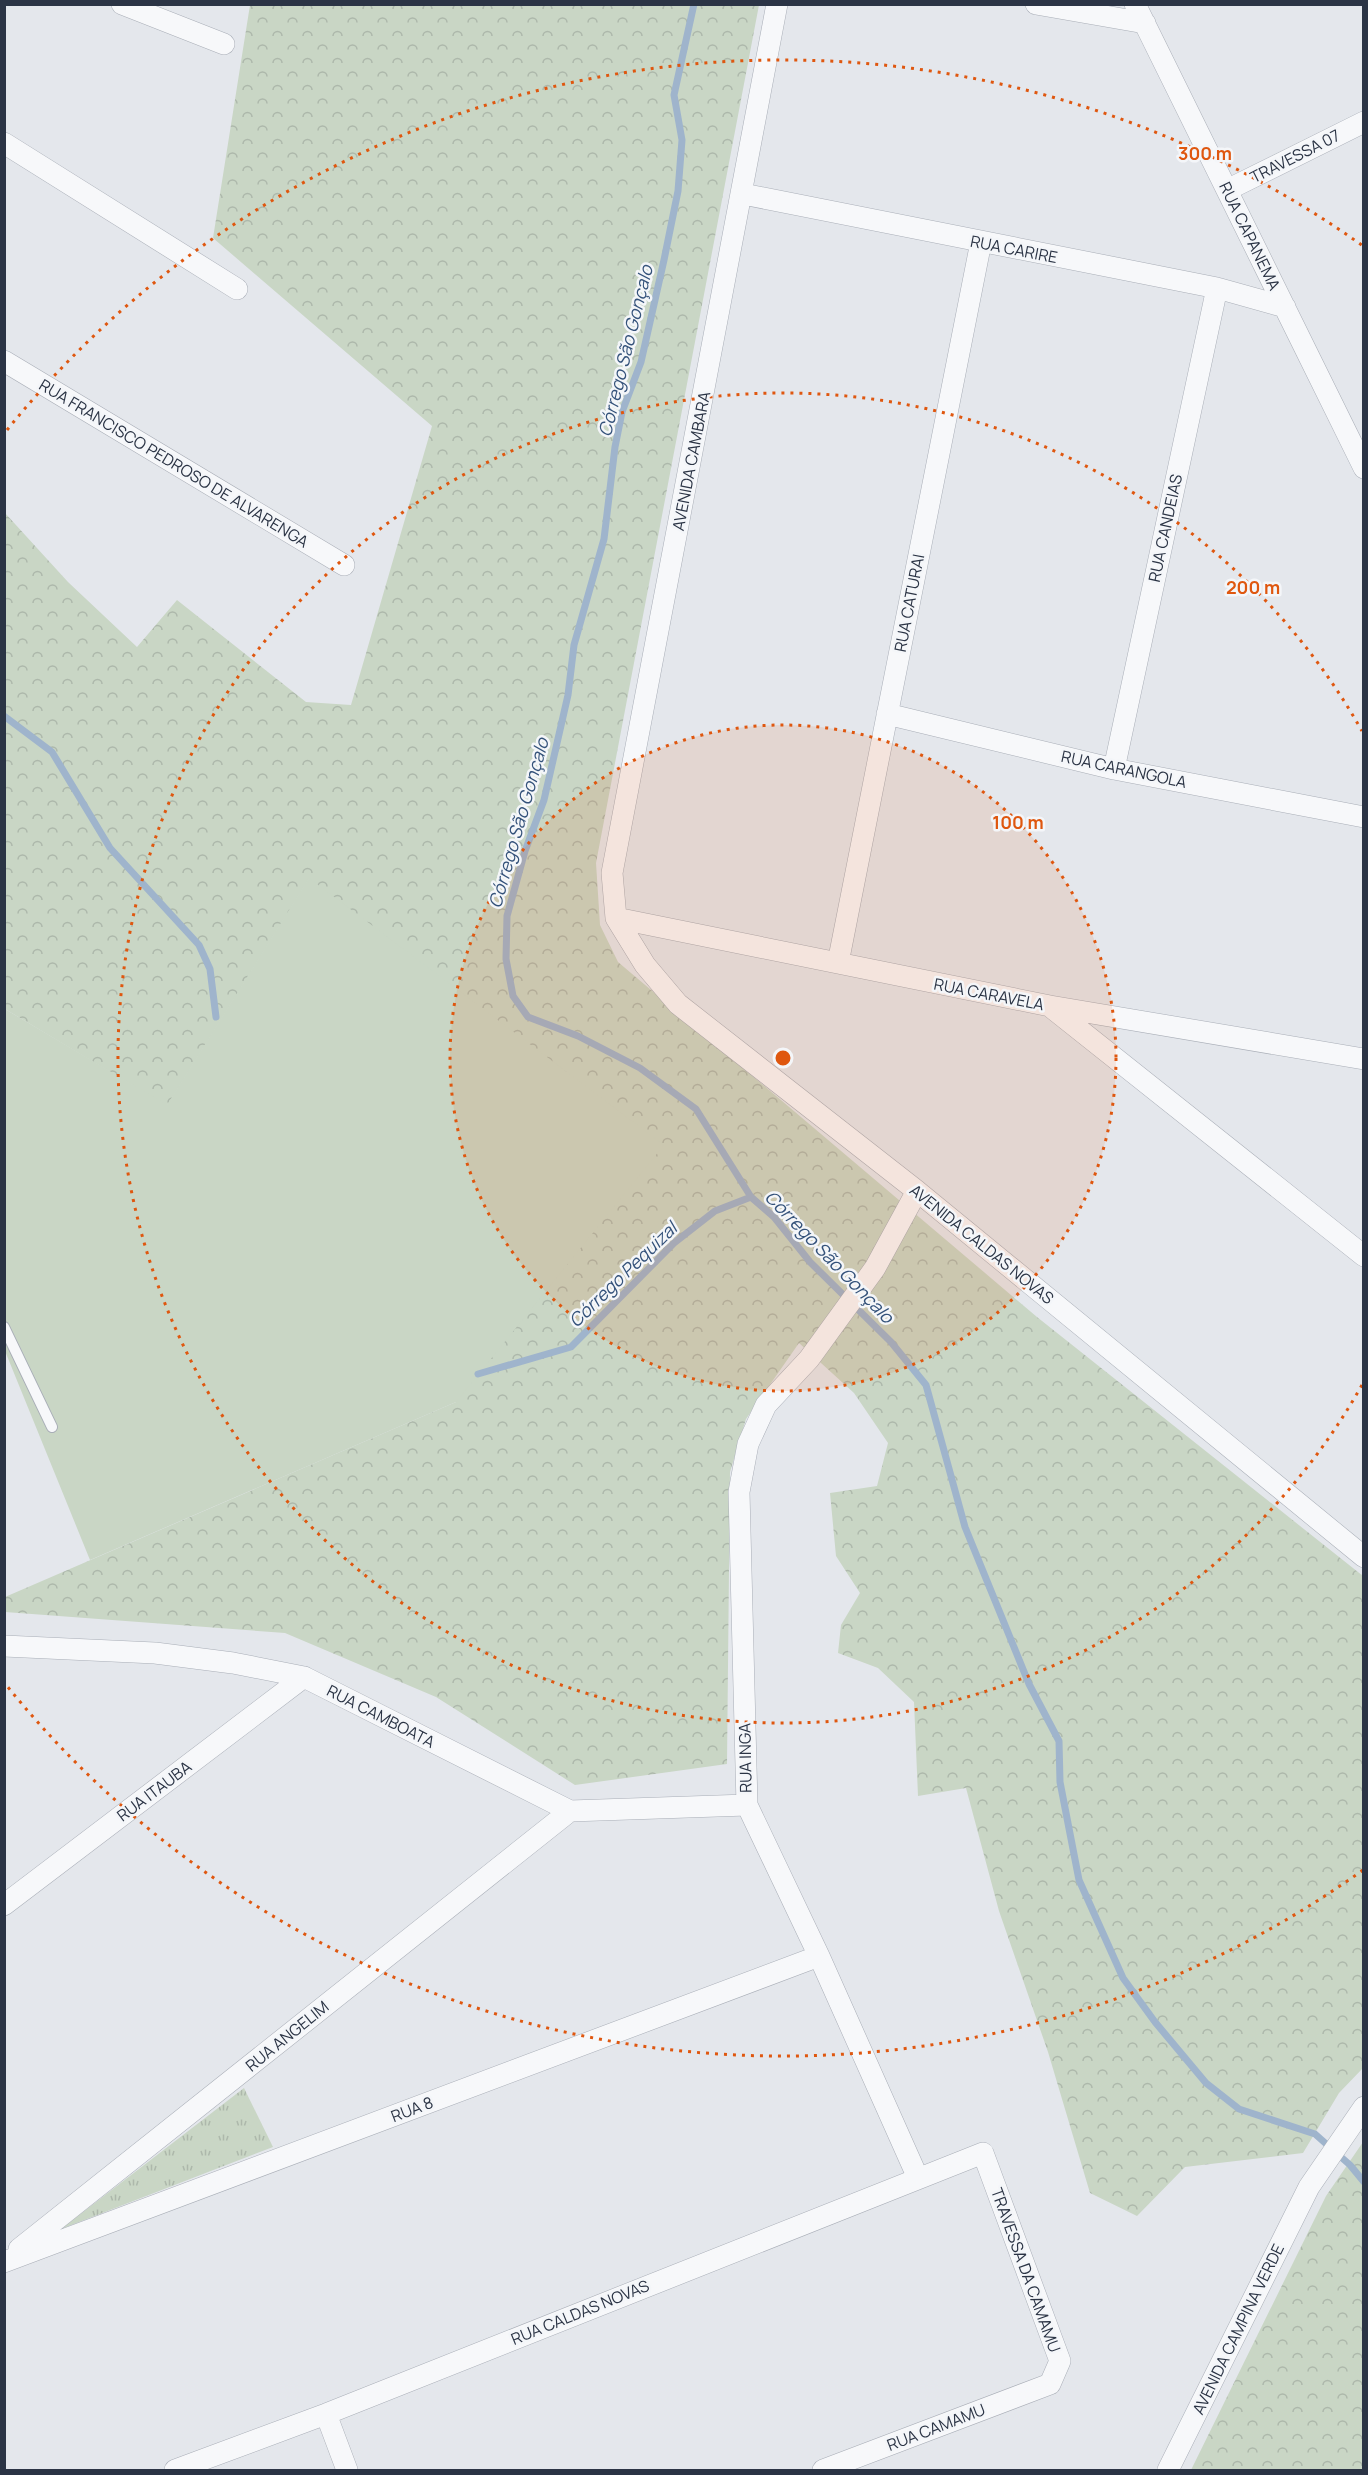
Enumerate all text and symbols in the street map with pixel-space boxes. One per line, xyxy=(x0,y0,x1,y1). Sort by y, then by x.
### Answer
street label: TRAVESSA 07 xyxy=(1246,124,1344,188)
text: 300 m xyxy=(1178,141,1232,165)
street label: RUA CAPANEMA xyxy=(1214,178,1286,294)
street label: RUA CARIRE xyxy=(968,230,1060,268)
water label: Córrego São Gonçalo xyxy=(592,261,658,439)
street label: RUA FRANCISCO PEDROSO DE ALVARENGA xyxy=(35,374,313,552)
street label: AVENIDA CAMBARA xyxy=(667,390,715,532)
street label: RUA CANDEIAS xyxy=(1143,472,1187,584)
street label: RUA CATURAI xyxy=(889,552,929,654)
text: 200 m xyxy=(1226,575,1280,599)
water label: Córrego São Gonçalo xyxy=(482,734,554,911)
street label: RUA CARANGOLA xyxy=(1059,745,1189,793)
text: 100 m xyxy=(992,810,1044,834)
street label: RUA CARAVELA xyxy=(932,973,1046,1015)
centre of rings xyxy=(773,1048,793,1068)
street label: AVENIDA CALDAS NOVAS xyxy=(905,1179,1059,1309)
water label: Córrego São Gonçalo xyxy=(760,1185,900,1329)
water label: Córrego Pequizal xyxy=(563,1214,684,1332)
street label: RUA CAMBOATA xyxy=(323,1679,439,1753)
street label: RUA INGA xyxy=(733,1723,757,1793)
street label: RUA ITAUBA xyxy=(112,1756,196,1826)
street label: RUA ANGELIM xyxy=(241,1996,333,2076)
street label: RUA 8 xyxy=(388,2091,436,2127)
street label: TRAVESSA DA CAMAMU xyxy=(986,2185,1066,2355)
street label: AVENIDA CAMPINA VERDE xyxy=(1187,2240,1289,2418)
street label: RUA CALDAS NOVAS xyxy=(508,2274,652,2350)
street label: RUA CAMAMU xyxy=(884,2398,988,2456)

